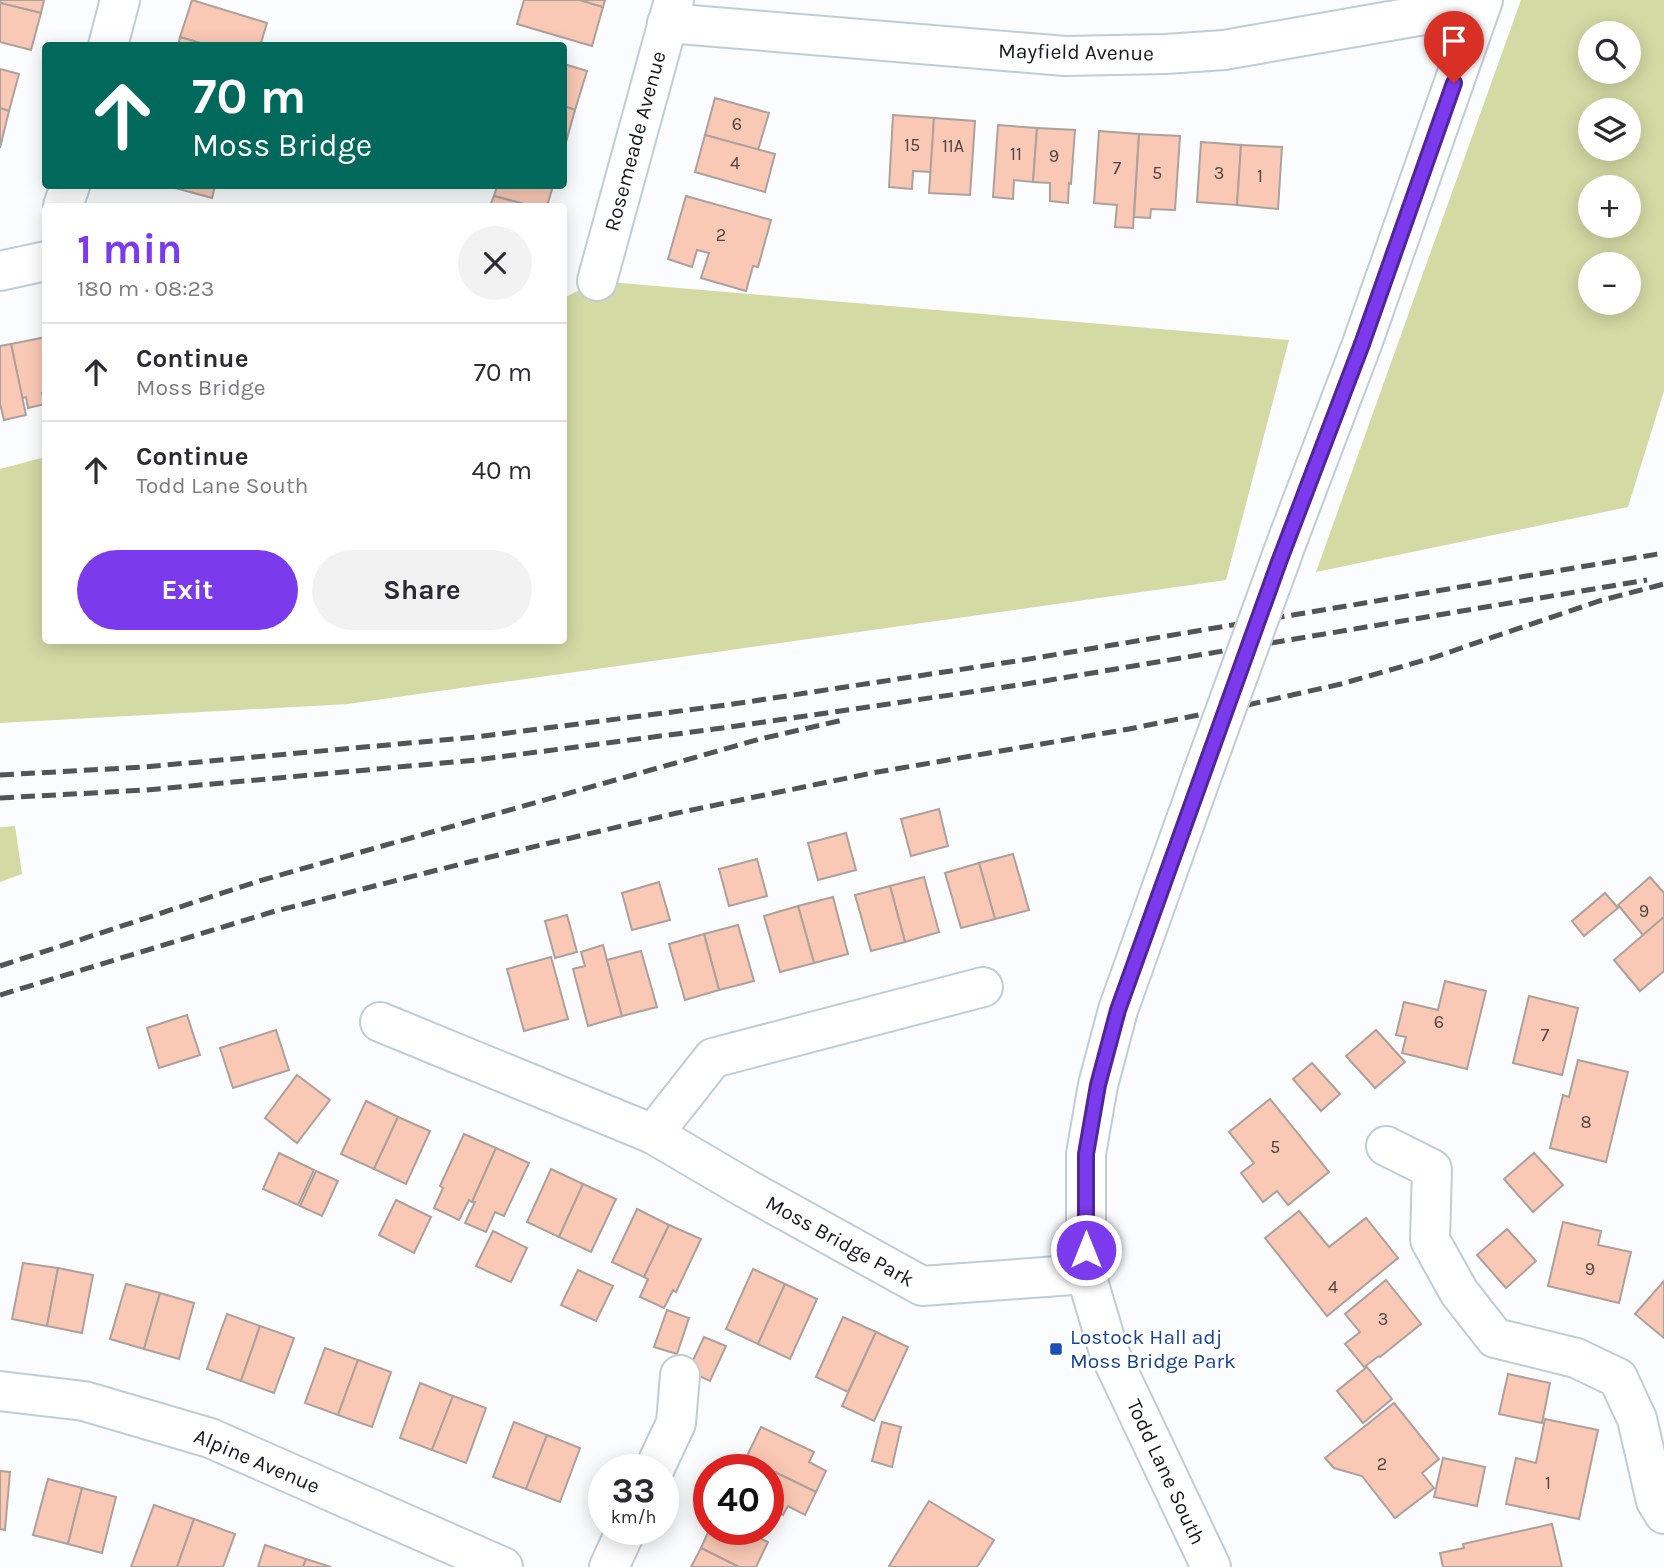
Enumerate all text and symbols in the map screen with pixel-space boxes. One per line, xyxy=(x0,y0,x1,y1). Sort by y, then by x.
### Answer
pin xyxy=(1424,11,1484,83)
map controls xyxy=(1578,21,1641,315)
button: search xyxy=(1578,21,1641,84)
icon: arrive xyxy=(1435,22,1473,60)
street label: Mayfield Avenue xyxy=(998,39,1154,65)
street label: Rosemeade Avenue xyxy=(599,48,671,234)
text: 70 m xyxy=(192,68,306,125)
icon: ahead xyxy=(77,70,168,161)
button: layers xyxy=(1578,98,1641,161)
house number: 6 xyxy=(732,113,742,135)
text: Moss Bridge xyxy=(192,127,372,164)
house number: 15 xyxy=(904,134,920,156)
house number: 11A xyxy=(942,135,964,157)
house number: 11 xyxy=(1010,143,1022,165)
house number: 9 xyxy=(1049,145,1059,167)
house number: 4 xyxy=(730,152,740,174)
house number: 7 xyxy=(1113,157,1122,179)
house number: 5 xyxy=(1152,162,1162,184)
house number: 3 xyxy=(1214,162,1224,184)
house number: 1 xyxy=(1257,165,1263,187)
button: + xyxy=(1578,175,1641,238)
text: 1 min xyxy=(77,224,182,274)
house number: 2 xyxy=(716,224,726,246)
button: close xyxy=(458,226,532,300)
button: − xyxy=(1578,252,1641,315)
text: 180 m · 08:23 xyxy=(77,275,214,302)
text: Continue xyxy=(136,343,248,374)
icon: ahead xyxy=(77,353,115,391)
text: 70 m xyxy=(474,357,532,388)
text: Moss Bridge xyxy=(136,374,266,401)
text: Continue xyxy=(136,441,248,472)
icon: ahead xyxy=(77,451,115,489)
text: 40 m xyxy=(472,455,532,486)
text: Todd Lane South xyxy=(136,472,308,499)
button: Exit xyxy=(77,550,298,630)
button: Share xyxy=(312,550,532,630)
house number: 9 xyxy=(1639,900,1649,922)
house number: 6 xyxy=(1434,1011,1444,1033)
house number: 7 xyxy=(1541,1024,1550,1046)
house number: 8 xyxy=(1580,1111,1592,1133)
house number: 5 xyxy=(1270,1136,1280,1158)
street label: Moss Bridge Park xyxy=(762,1190,919,1292)
position arrow xyxy=(1049,1213,1123,1287)
house number: 9 xyxy=(1585,1258,1595,1280)
house number: 4 xyxy=(1328,1276,1338,1298)
house number: 3 xyxy=(1378,1308,1388,1330)
place label: Lostock Hall adj Moss Bridge Park xyxy=(1070,1325,1236,1373)
marker: Lostock Hall adj Moss Bridge Park xyxy=(1048,1341,1064,1357)
street label: Todd Lane South xyxy=(1122,1396,1210,1548)
street label: Alpine Avenue xyxy=(191,1424,323,1498)
house number: 2 xyxy=(1377,1453,1387,1475)
speed limit sign: 40 xyxy=(693,1454,784,1545)
text: 33 xyxy=(612,1470,655,1511)
house number: 1 xyxy=(1545,1472,1551,1494)
text: km/h xyxy=(611,1506,656,1528)

